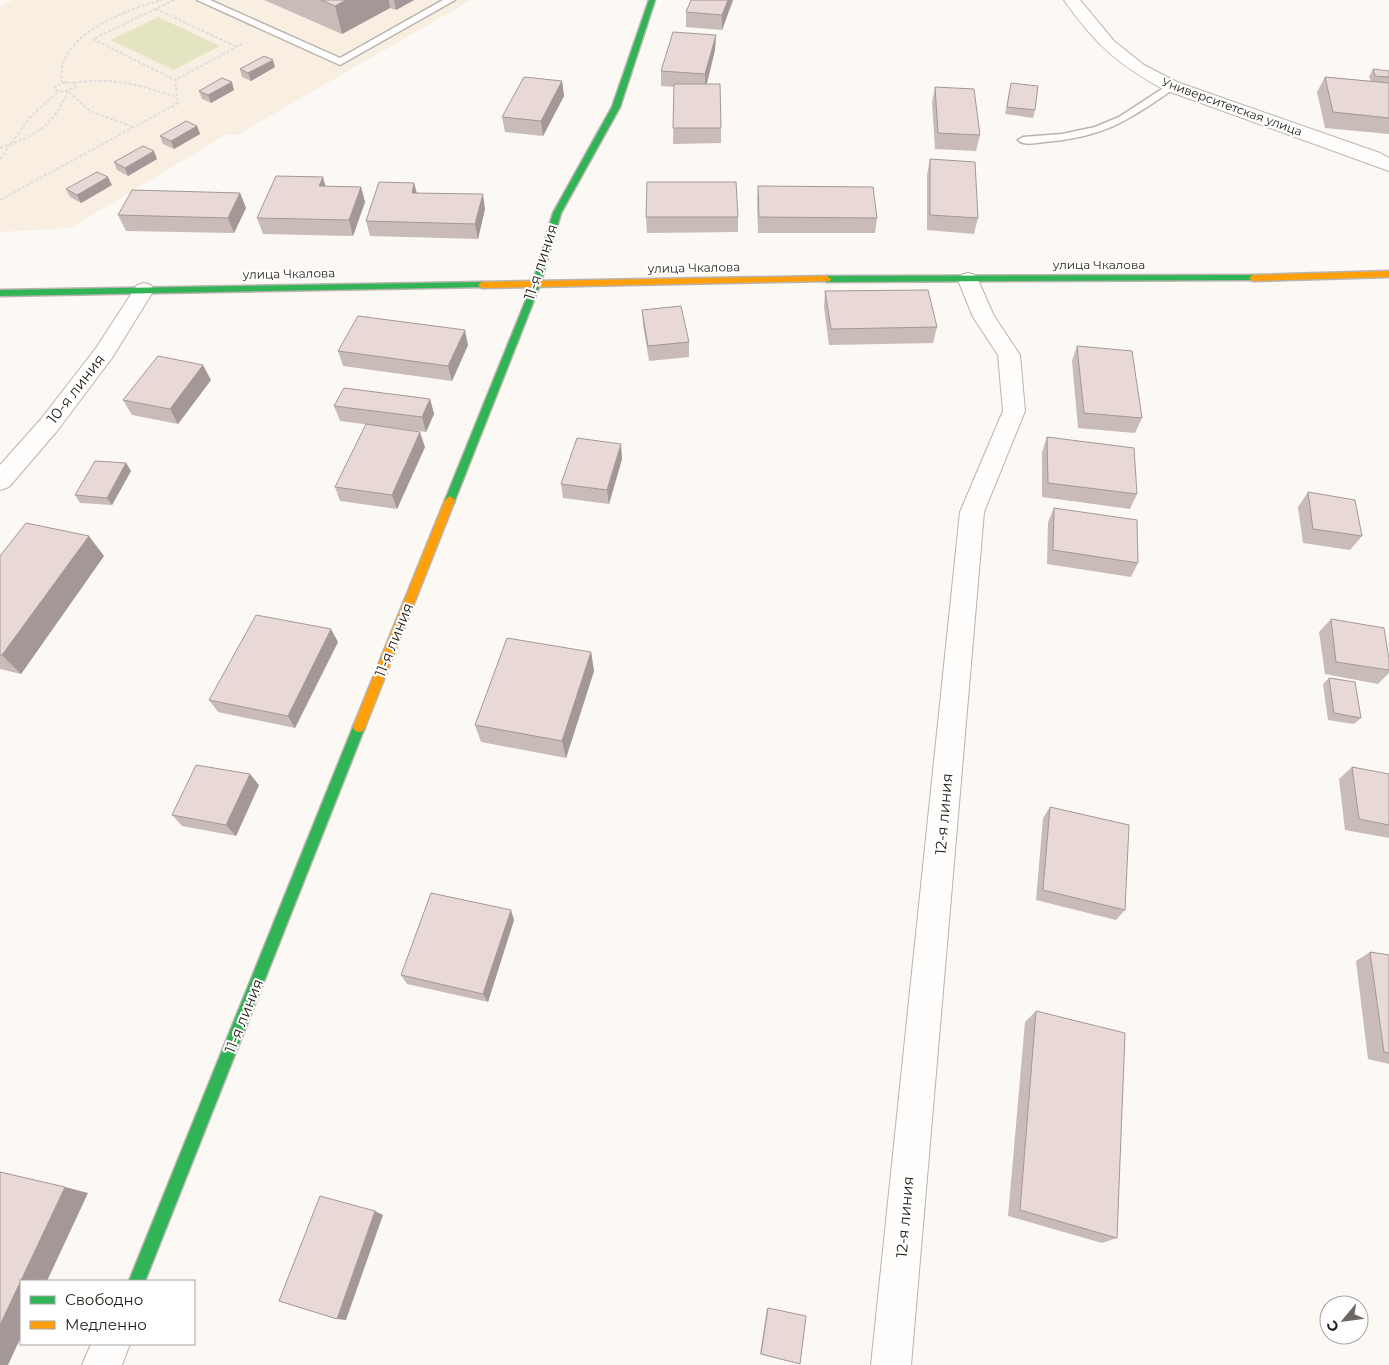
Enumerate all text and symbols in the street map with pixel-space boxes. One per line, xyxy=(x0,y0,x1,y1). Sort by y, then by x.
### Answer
street label: Университетская улица xyxy=(1160,74,1304,139)
street label: 11-я линия xyxy=(519,222,562,302)
street label: улица Чкалова xyxy=(1052,257,1145,272)
street label: улица Чкалова xyxy=(647,259,740,276)
street label: улица Чкалова xyxy=(242,265,335,282)
street label: 10-я линия xyxy=(43,350,109,427)
street label: 11-я линия xyxy=(370,600,417,680)
street label: 12-я линия xyxy=(930,772,957,855)
street label: 11-я линия xyxy=(220,976,267,1056)
street label: 12-я линия xyxy=(891,1175,918,1258)
legend xyxy=(20,1280,195,1345)
text: Свободно xyxy=(65,1290,143,1309)
north arrow xyxy=(1319,1295,1369,1345)
text: Медленно xyxy=(65,1315,147,1334)
text: С xyxy=(1322,1317,1343,1335)

